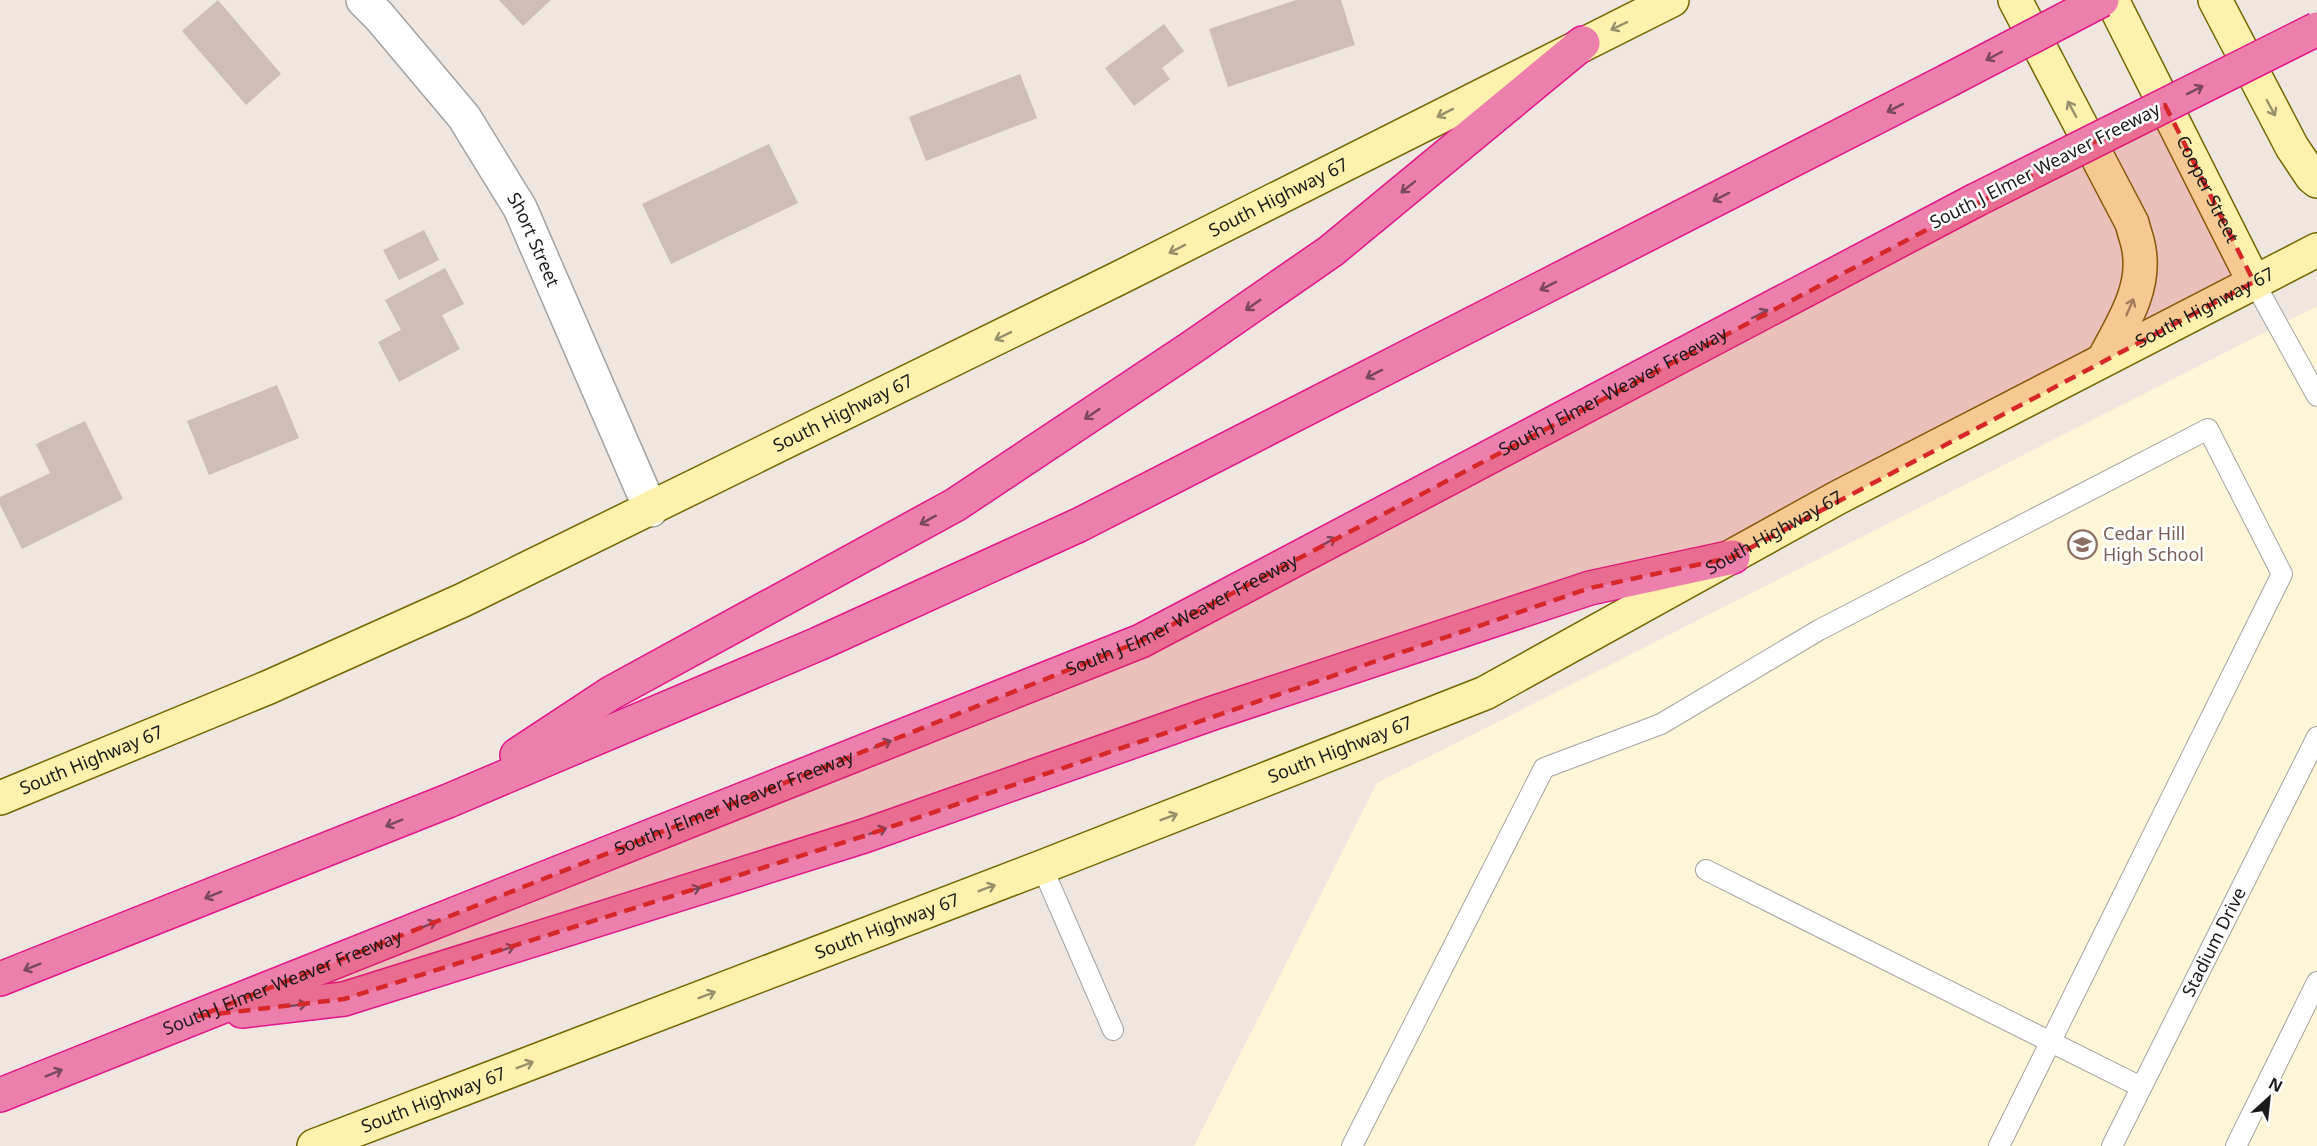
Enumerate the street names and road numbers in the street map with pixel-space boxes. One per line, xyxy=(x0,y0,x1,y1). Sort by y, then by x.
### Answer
street label: South J Elmer Weaver Freeway xyxy=(1925,96,2164,234)
street label: Cooper Street xyxy=(2171,131,2245,247)
street label: South Highway 67 xyxy=(1204,152,1352,242)
street label: Short Street xyxy=(502,188,566,291)
street label: South Highway 67 xyxy=(2131,261,2278,353)
street label: South J Elmer Weaver Freeway xyxy=(1494,320,1732,461)
street label: South Highway 67 xyxy=(769,368,917,457)
street label: South Highway 67 xyxy=(1701,484,1846,580)
street label: South J Elmer Weaver Freeway xyxy=(1062,547,1302,681)
street label: South Highway 67 xyxy=(1264,710,1415,788)
street label: South Highway 67 xyxy=(16,719,166,800)
street label: South J Elmer Weaver Freeway xyxy=(611,743,858,860)
street label: Stadium Drive xyxy=(2176,883,2251,1000)
street label: South Highway 67 xyxy=(811,887,963,964)
street label: South J Elmer Weaver Freeway xyxy=(159,923,406,1040)
street label: South Highway 67 xyxy=(357,1061,509,1138)

